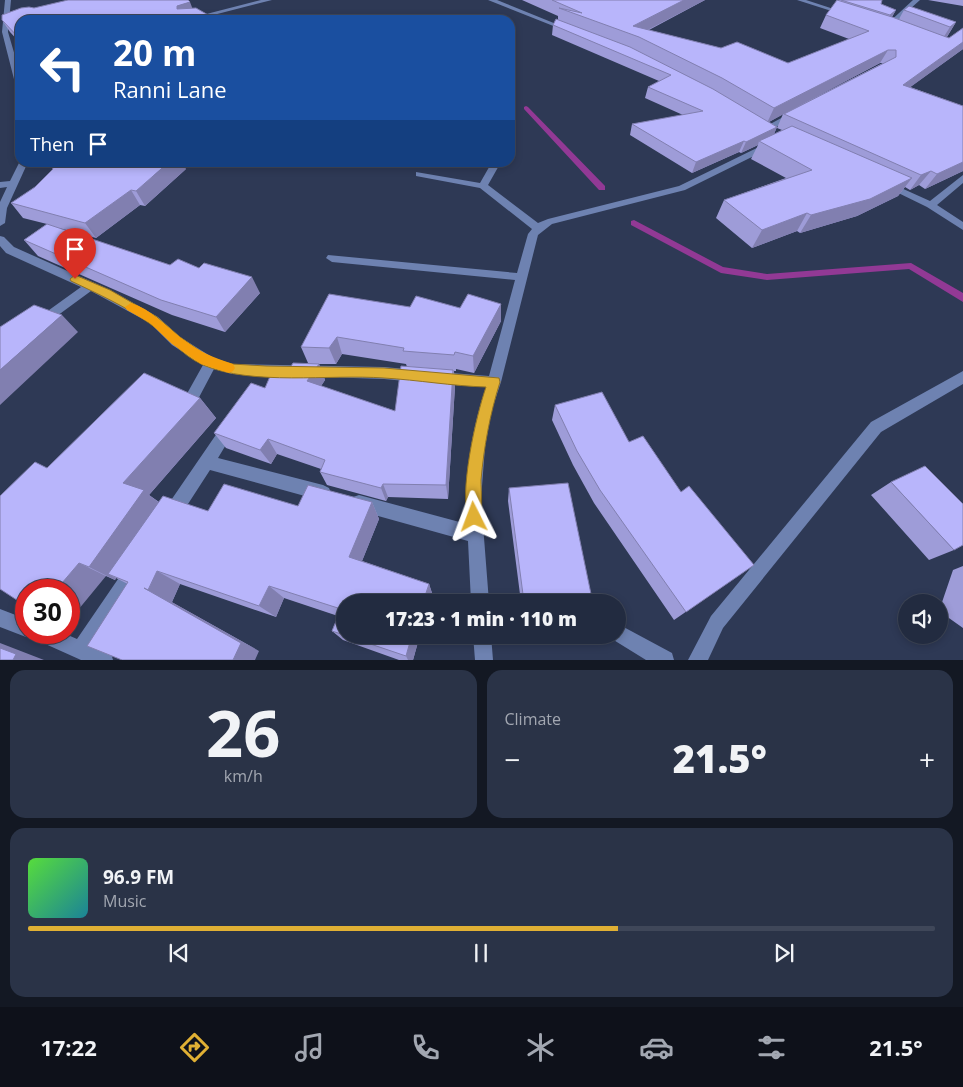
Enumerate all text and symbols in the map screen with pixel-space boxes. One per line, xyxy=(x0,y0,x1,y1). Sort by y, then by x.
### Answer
text: 20 m xyxy=(113,29,196,76)
icon: left xyxy=(30,35,95,100)
text: Ranni Lane xyxy=(113,74,227,104)
icon: arrive xyxy=(84,130,112,158)
text: Then xyxy=(30,131,74,157)
pin xyxy=(54,228,96,279)
icon: arrive xyxy=(61,235,89,263)
position arrow xyxy=(447,490,499,542)
speed limit sign: 30 xyxy=(15,579,80,644)
map controls xyxy=(898,594,948,644)
button: sound xyxy=(898,594,948,644)
text: 17:23 · 1 min · 110 m xyxy=(385,606,577,632)
text: 26 xyxy=(206,688,280,776)
text: Climate xyxy=(505,708,561,730)
text: 21.5° xyxy=(673,732,767,784)
text: − xyxy=(505,740,521,778)
text: + xyxy=(919,740,935,778)
text: km/h xyxy=(224,765,263,787)
text: 96.9 FM xyxy=(103,864,174,890)
text: Music xyxy=(103,890,147,912)
icon: previous xyxy=(165,939,193,967)
icon: pause xyxy=(467,939,495,967)
icon: next xyxy=(770,939,798,967)
icon: directions xyxy=(177,1030,212,1065)
icon: music xyxy=(292,1030,327,1065)
icon: phone xyxy=(408,1030,443,1065)
icon: climate xyxy=(523,1030,558,1065)
icon: car xyxy=(639,1030,674,1065)
icon: filters xyxy=(754,1030,789,1065)
text: 17:22 xyxy=(40,1032,97,1062)
text: 21.5° xyxy=(869,1032,923,1062)

